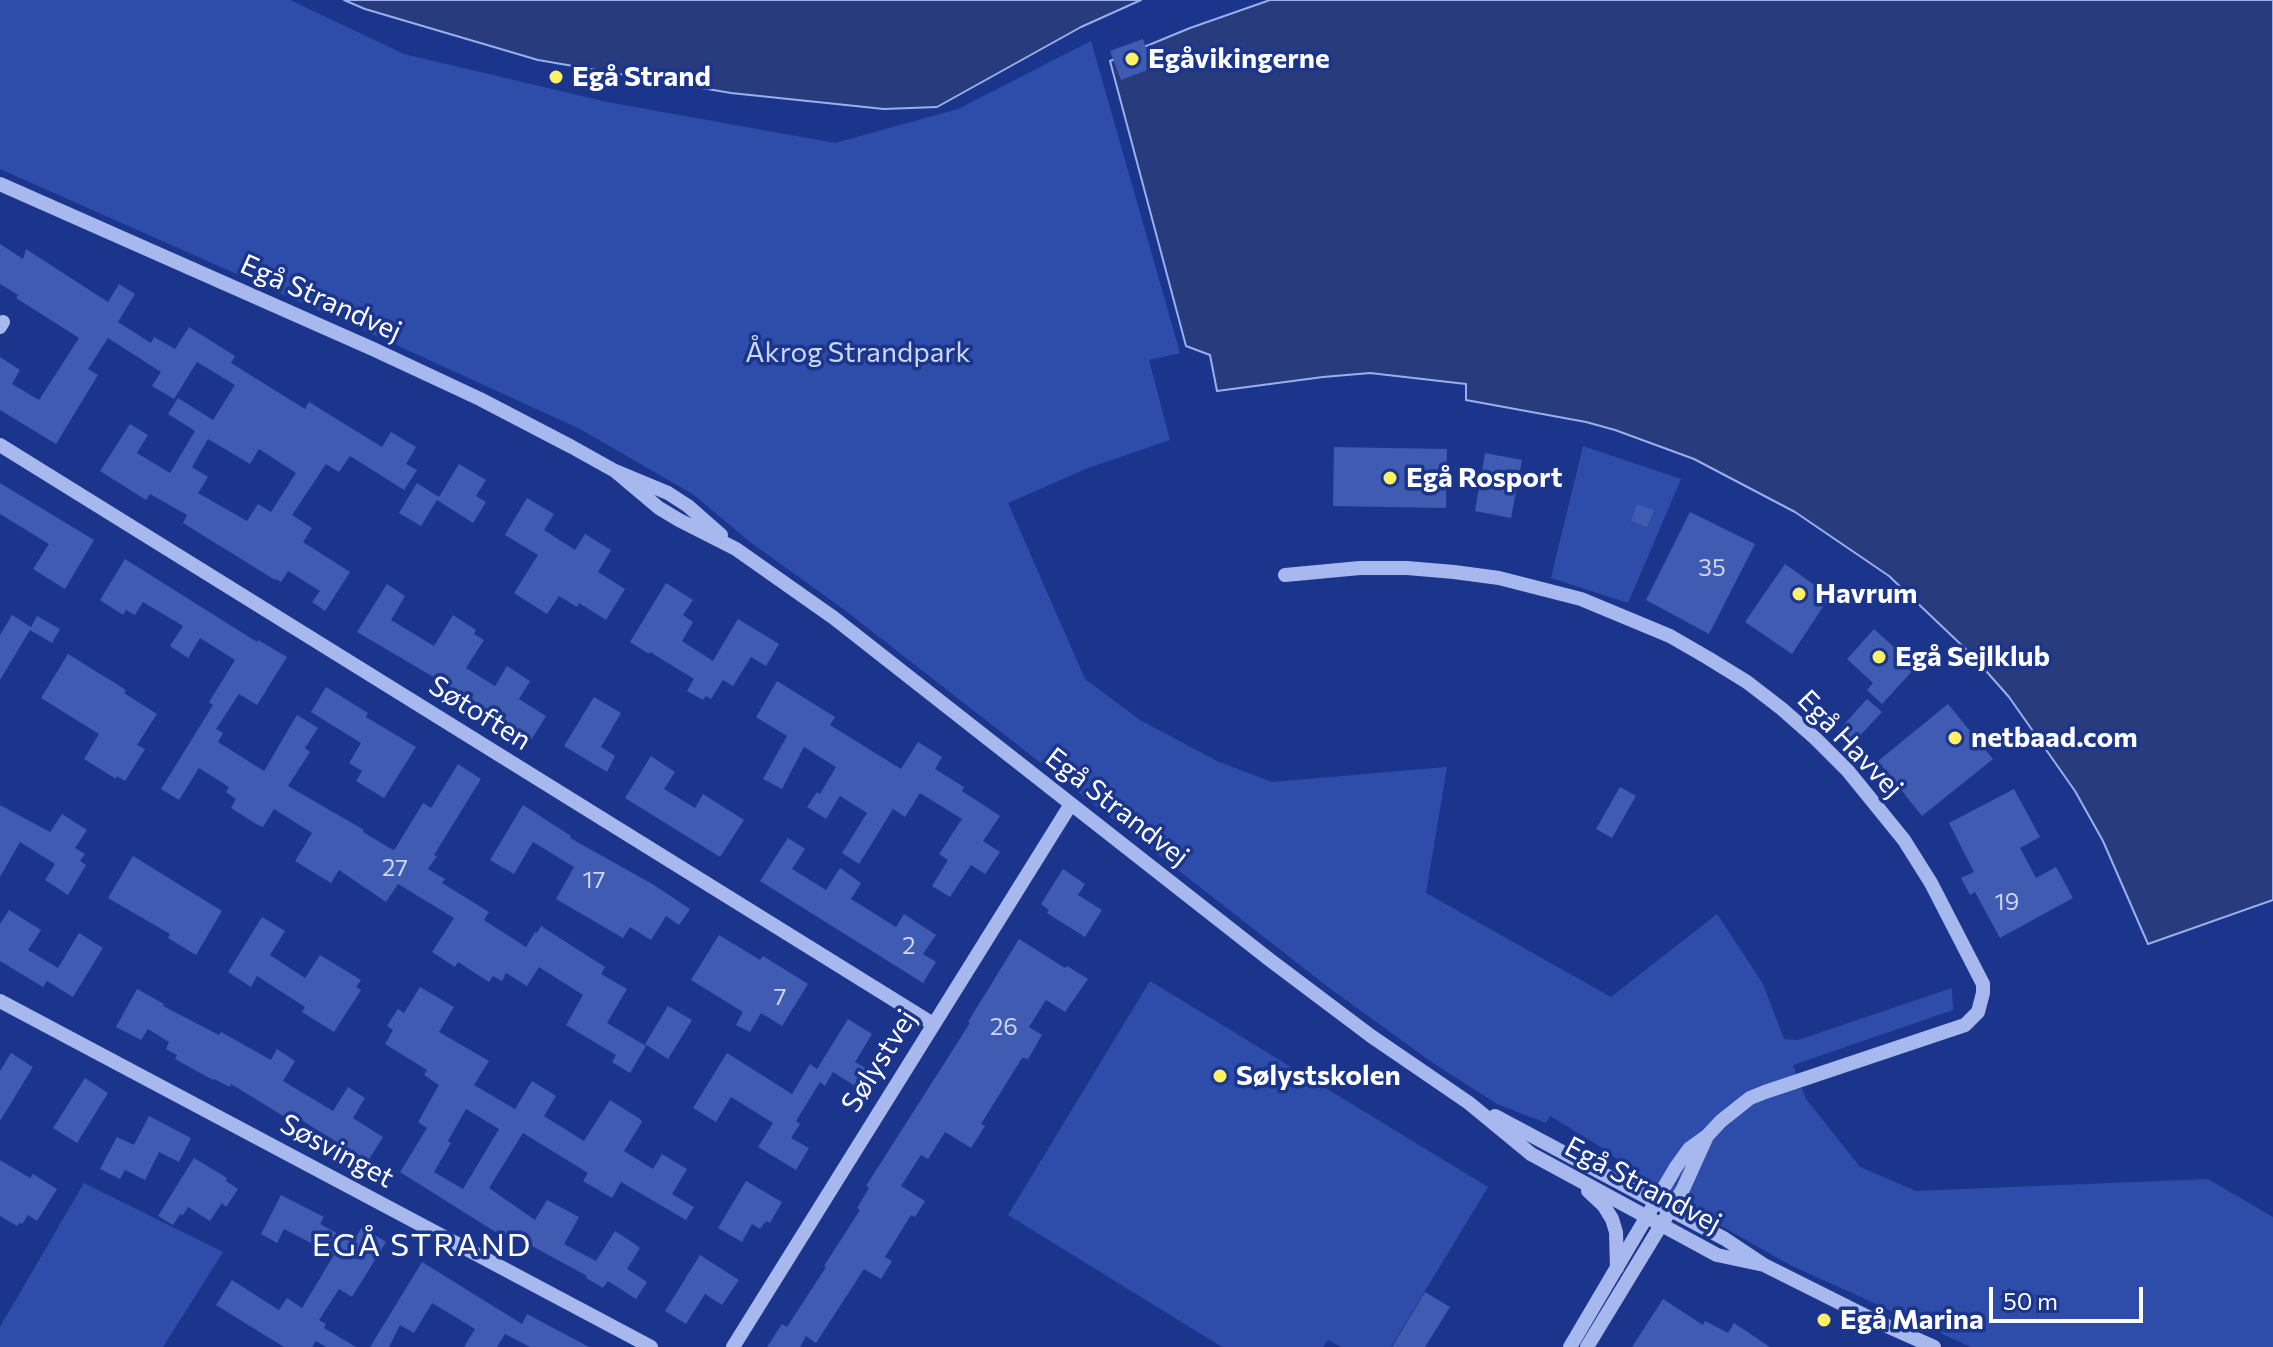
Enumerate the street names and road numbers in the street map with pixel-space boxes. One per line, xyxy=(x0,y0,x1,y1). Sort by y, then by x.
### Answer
street label: Egå Strandvej xyxy=(235,248,407,348)
street label: Søtoften xyxy=(423,669,537,757)
street label: Egå Havvej xyxy=(1790,683,1910,805)
street label: Egå Strandvej xyxy=(1039,741,1195,873)
street label: Sølystvej xyxy=(834,1004,924,1118)
street label: Søsvinget xyxy=(274,1107,400,1195)
street label: Egå Strandvej xyxy=(1559,1130,1727,1240)

